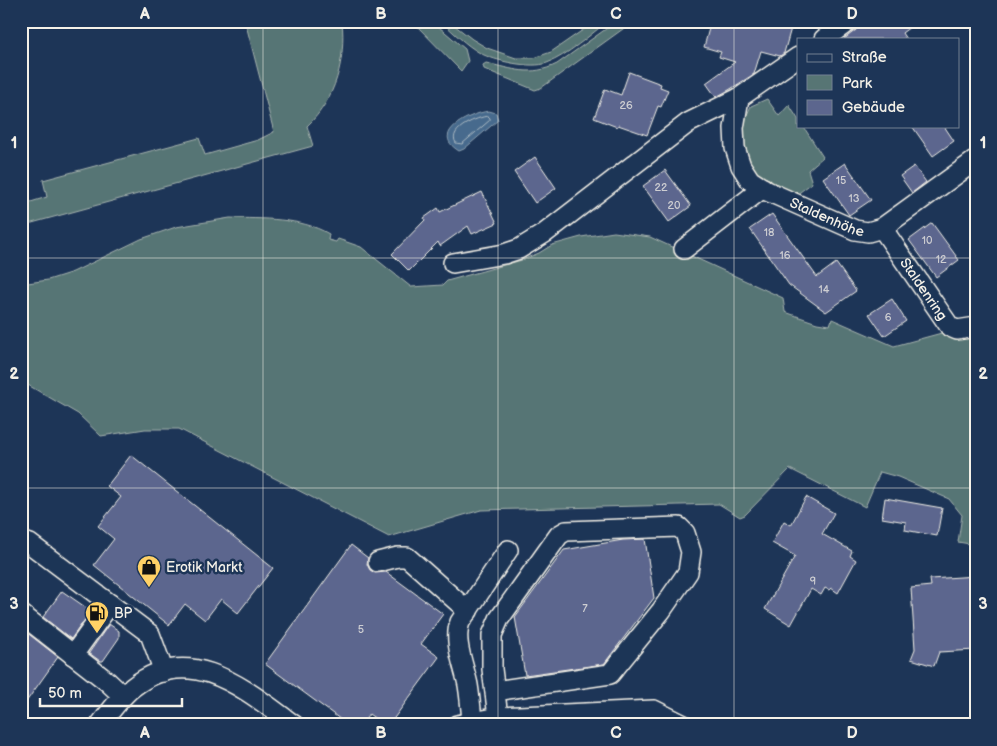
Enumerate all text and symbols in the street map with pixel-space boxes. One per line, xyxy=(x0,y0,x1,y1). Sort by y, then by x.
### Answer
text: A xyxy=(139,5,150,24)
text: B xyxy=(375,5,387,24)
text: C xyxy=(610,5,622,24)
text: D xyxy=(846,5,858,24)
legend xyxy=(797,38,960,128)
text: Straße xyxy=(842,48,887,67)
text: Park xyxy=(842,74,873,93)
text: Gebäude xyxy=(842,98,905,117)
house number: 26 xyxy=(619,99,633,112)
text: 1 xyxy=(11,134,17,153)
text: 1 xyxy=(980,134,986,153)
house number: 15 xyxy=(836,174,846,187)
house number: 22 xyxy=(655,181,668,194)
house number: 13 xyxy=(848,192,860,205)
street label: Staldenhöhe xyxy=(787,194,865,240)
house number: 20 xyxy=(668,199,681,212)
house number: 18 xyxy=(764,226,774,239)
house number: 10 xyxy=(922,234,933,247)
house number: 16 xyxy=(780,249,791,262)
house number: 12 xyxy=(936,253,947,266)
street label: Staldenring xyxy=(897,255,951,323)
house number: 14 xyxy=(819,283,830,296)
house number: 6 xyxy=(885,311,892,324)
text: 2 xyxy=(9,365,19,384)
text: 2 xyxy=(978,365,988,384)
shop icon: Erotik Markt xyxy=(136,554,162,588)
place label: Erotik Markt xyxy=(166,559,243,576)
house number: 9 xyxy=(810,575,816,588)
text: 3 xyxy=(9,595,19,614)
text: 3 xyxy=(978,595,988,614)
fuel station icon: BP xyxy=(84,600,110,634)
house number: 7 xyxy=(582,602,588,615)
place label: BP xyxy=(114,605,133,622)
house number: 5 xyxy=(358,623,364,636)
scale bar xyxy=(40,676,182,708)
text: 50 m xyxy=(48,684,82,703)
text: A xyxy=(139,724,150,743)
text: B xyxy=(375,724,387,743)
text: C xyxy=(610,724,622,743)
text: D xyxy=(846,724,858,743)

